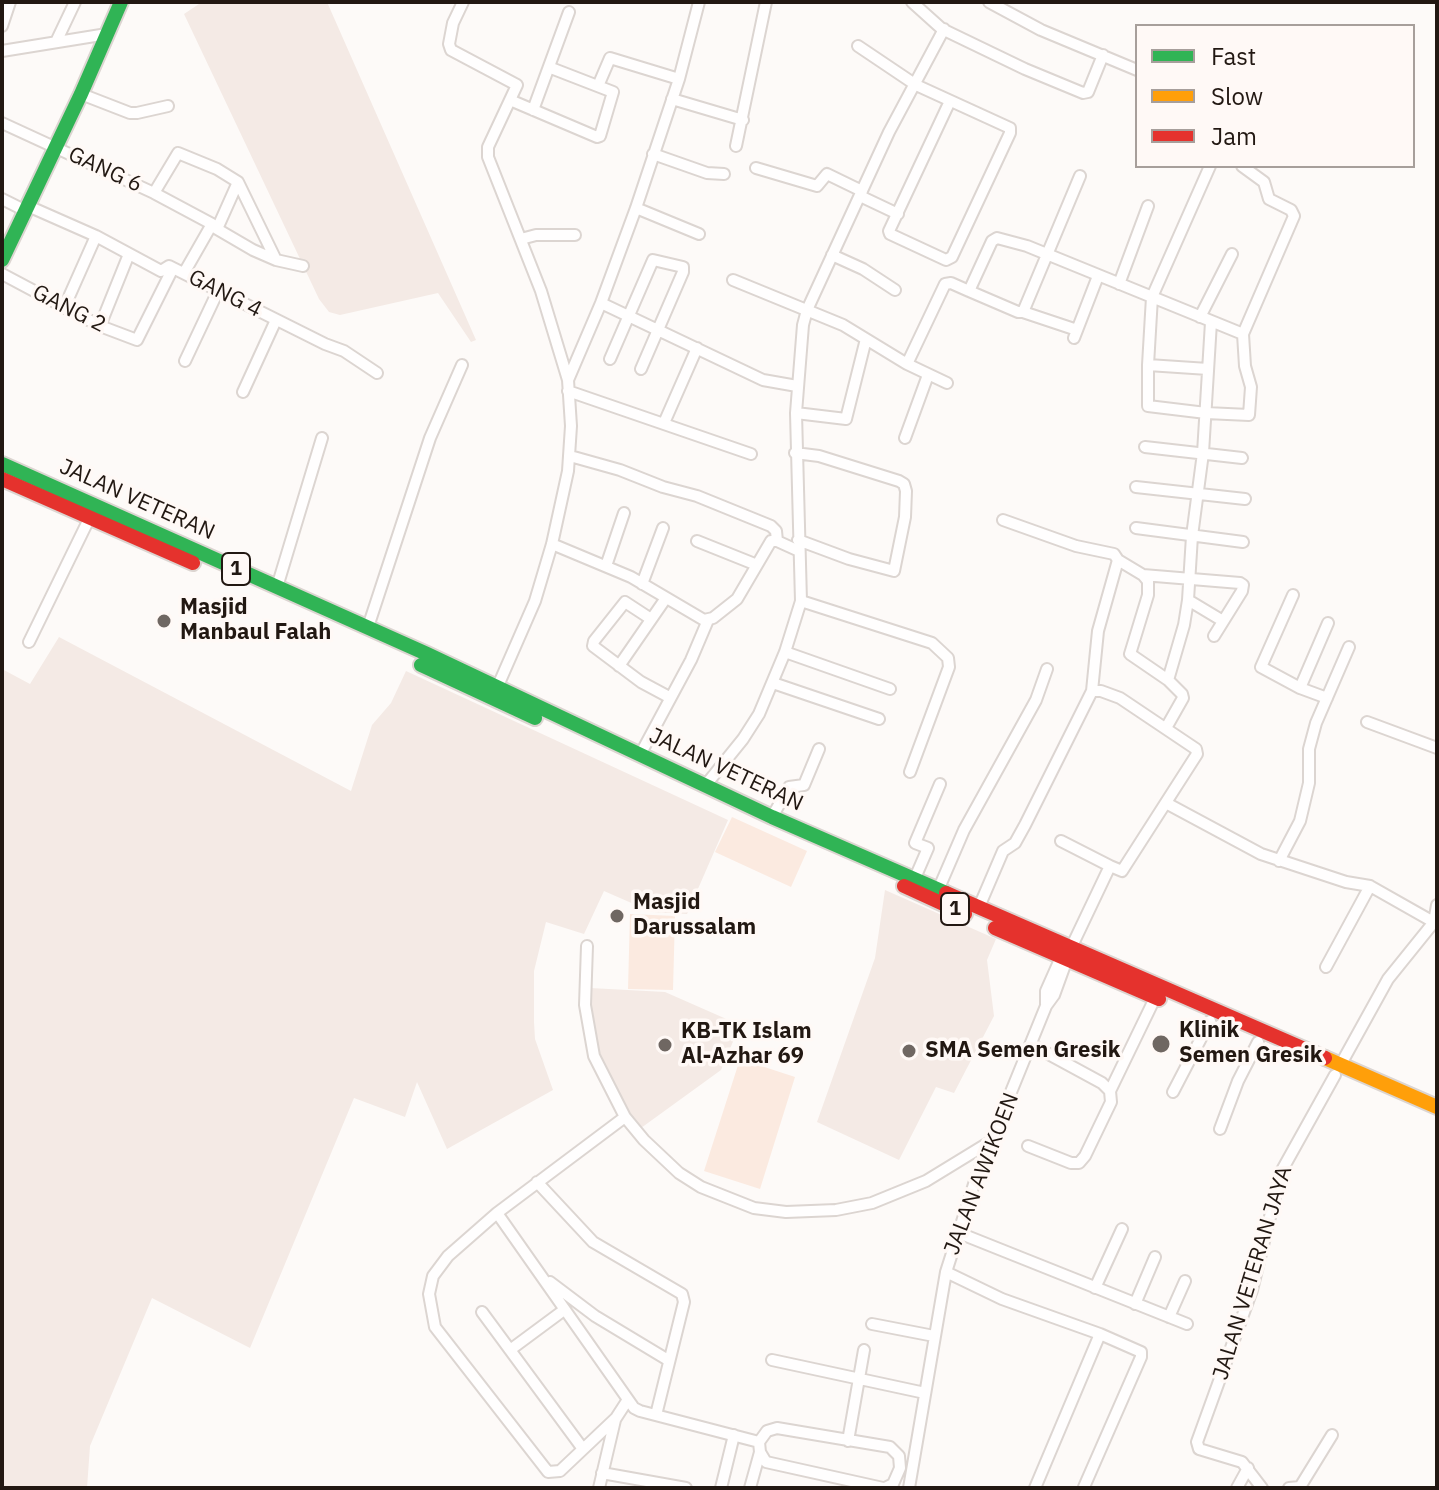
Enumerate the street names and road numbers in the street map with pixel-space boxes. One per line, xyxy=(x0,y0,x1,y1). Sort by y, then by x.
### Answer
street label: GANG 6 xyxy=(64,141,146,199)
street label: GANG 4 xyxy=(184,264,266,324)
street label: GANG 2 xyxy=(28,279,110,339)
street label: JALAN VETERAN xyxy=(55,454,219,546)
road number: 1 xyxy=(222,553,250,585)
street label: JALAN VETERAN xyxy=(645,723,807,817)
road number: 1 xyxy=(941,893,969,925)
street label: JALAN AWIKOEN xyxy=(939,1089,1025,1259)
street label: JALAN VETERAN JAYA xyxy=(1208,1163,1298,1383)

